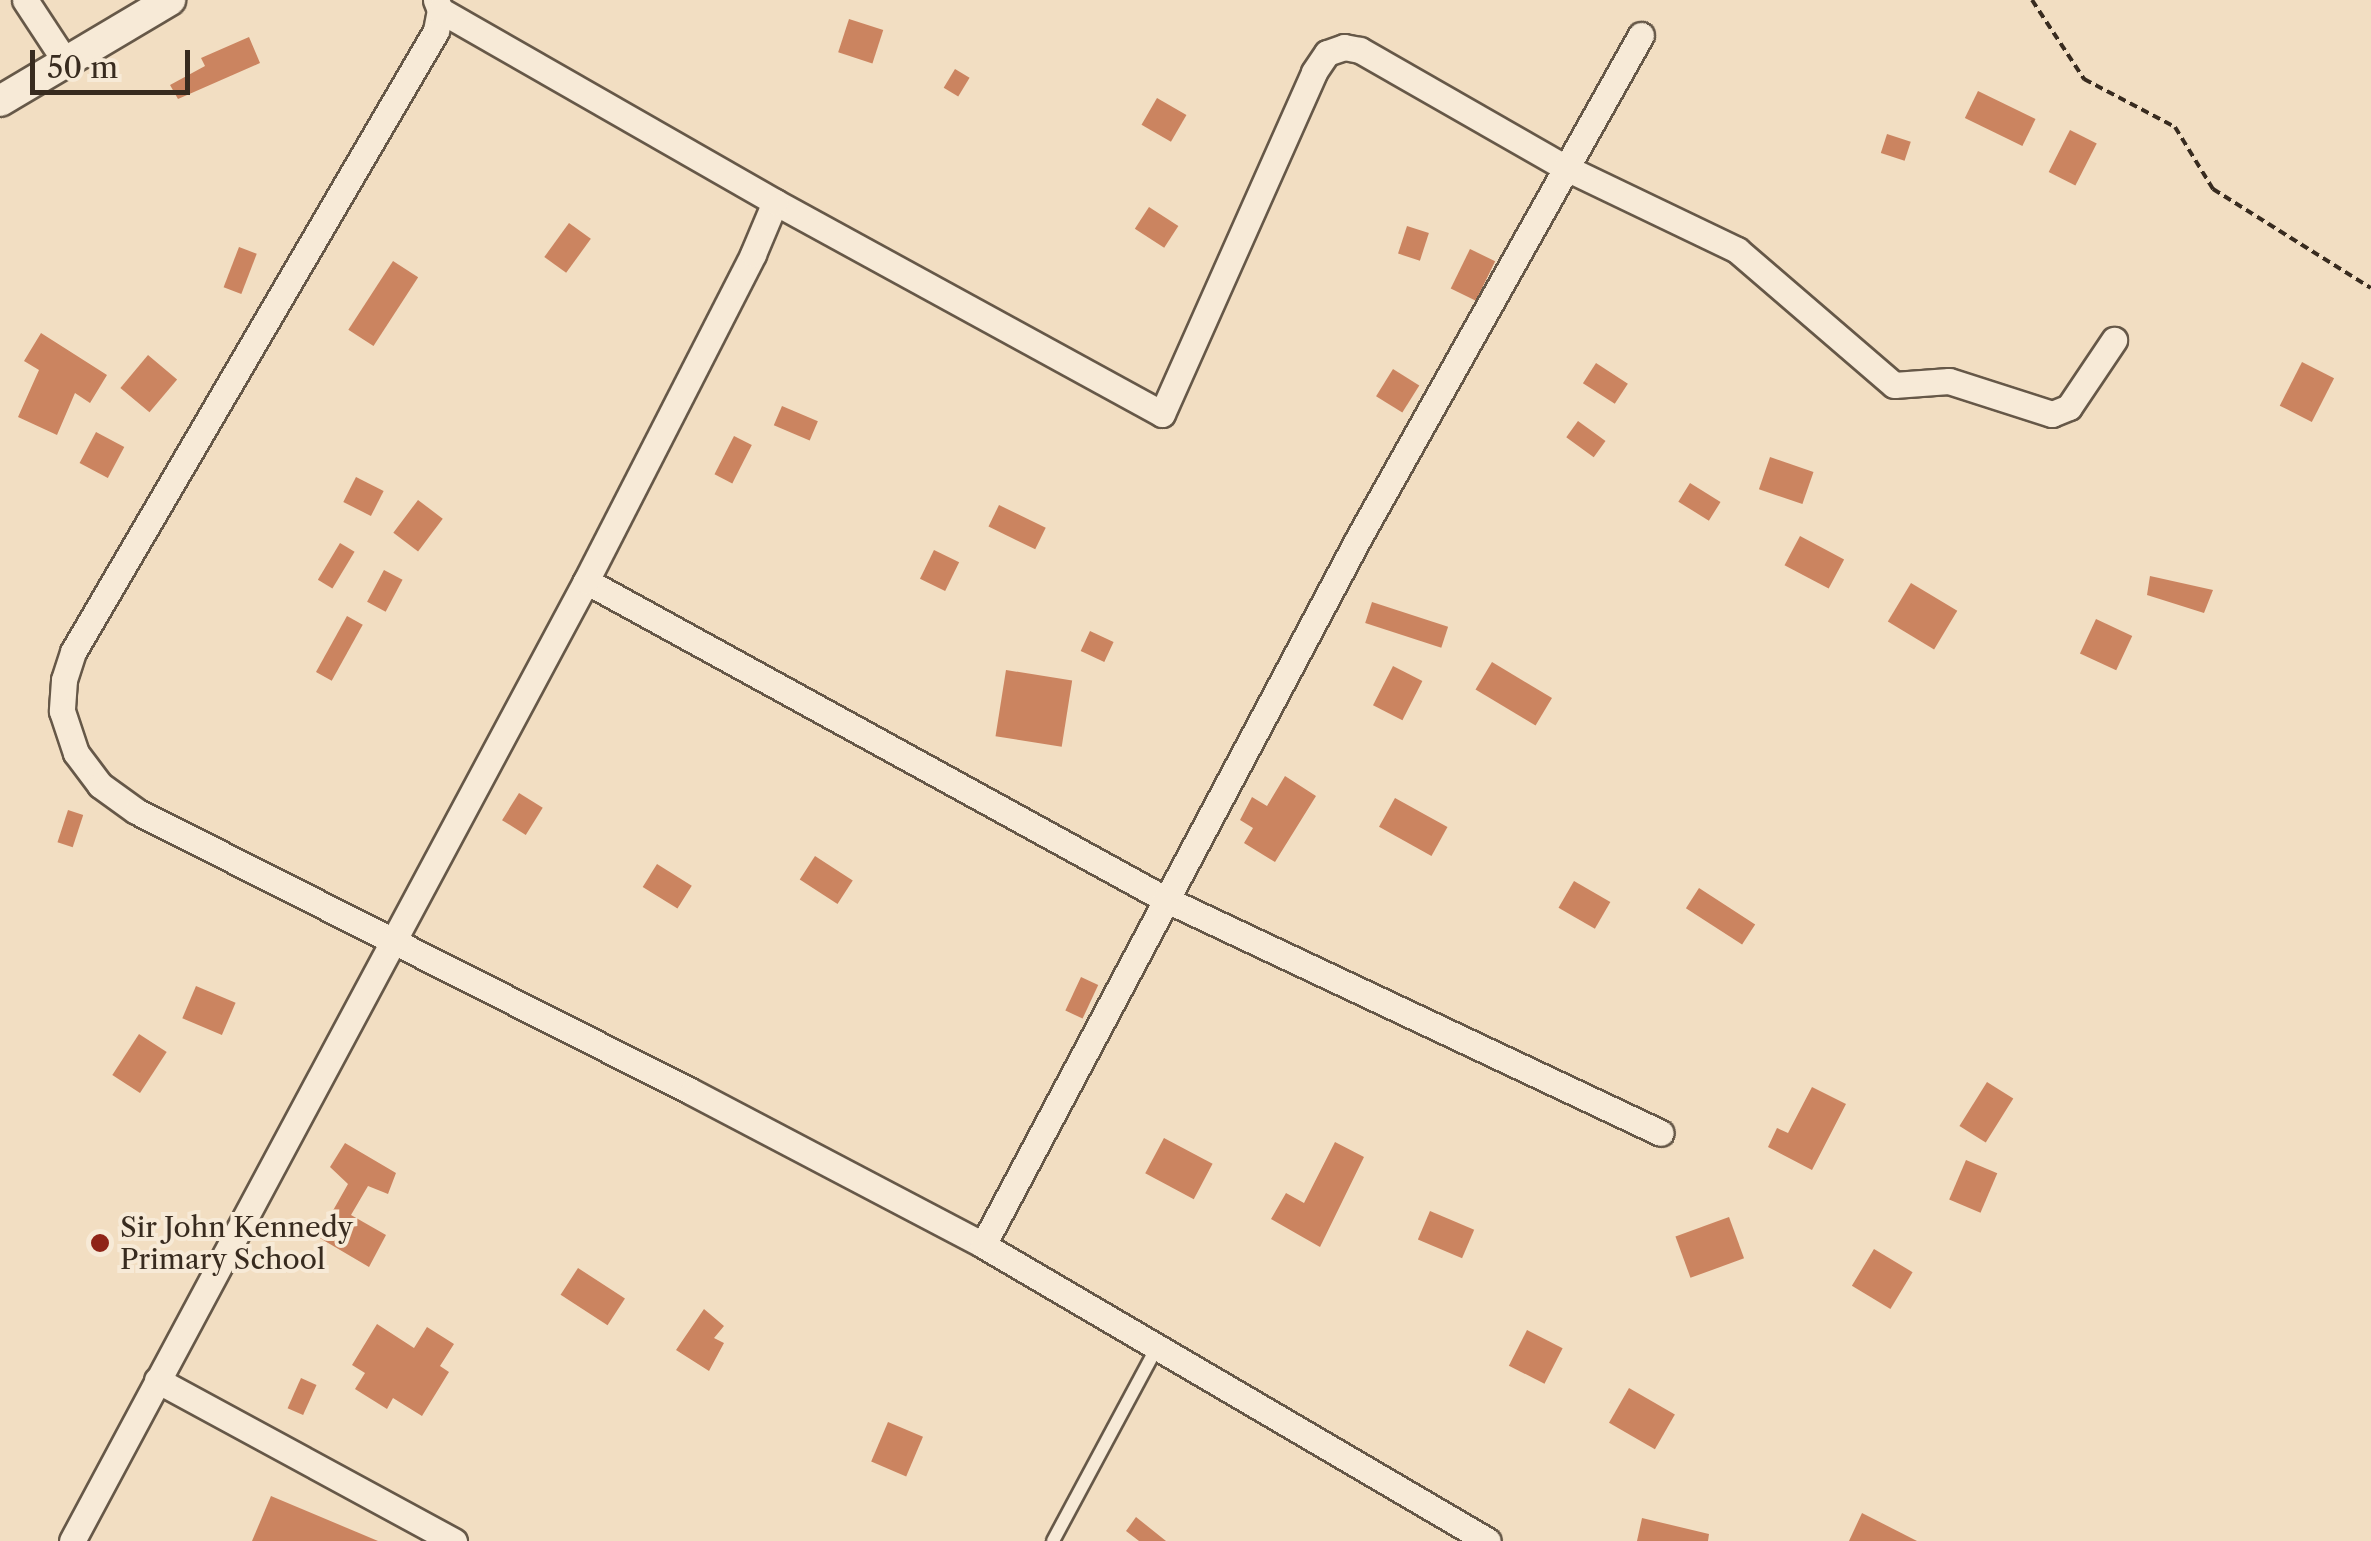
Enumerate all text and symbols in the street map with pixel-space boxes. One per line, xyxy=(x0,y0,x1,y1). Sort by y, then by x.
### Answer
scale bar xyxy=(35,30,195,92)
text: 50 m xyxy=(47,49,118,86)
place label: Sir John Kennedy Primary School xyxy=(120,1210,354,1276)
marker: Sir John Kennedy Primary School xyxy=(89,1232,111,1254)

